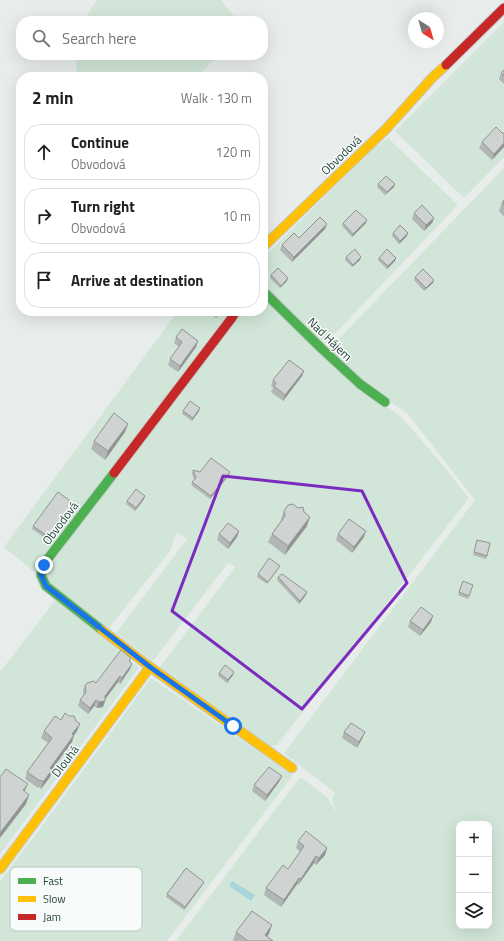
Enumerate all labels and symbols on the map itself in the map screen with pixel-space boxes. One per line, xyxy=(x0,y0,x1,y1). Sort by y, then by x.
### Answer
north arrow xyxy=(408,12,444,48)
street label: Obvodová xyxy=(316,131,366,179)
street label: Nad Hájem xyxy=(303,313,357,365)
street label: Obvodová xyxy=(37,497,83,549)
route end xyxy=(35,556,53,574)
route start xyxy=(224,717,242,735)
street label: Dlouhá xyxy=(47,741,83,781)
legend xyxy=(10,867,142,931)
text: Fast xyxy=(43,873,63,889)
text: Slow xyxy=(43,891,66,907)
text: Jam xyxy=(43,909,61,925)

